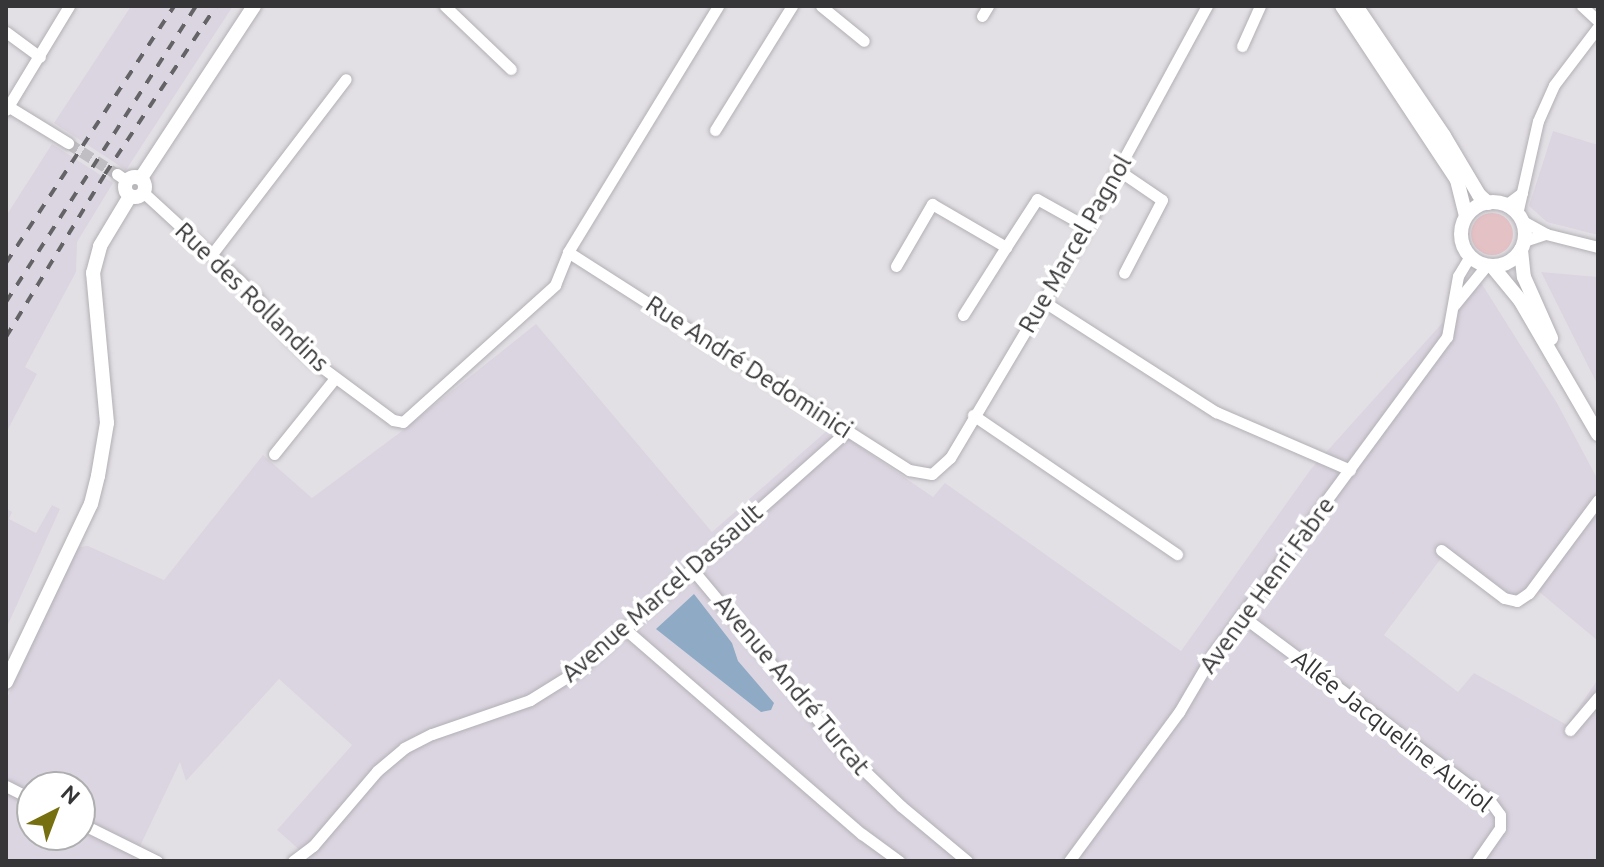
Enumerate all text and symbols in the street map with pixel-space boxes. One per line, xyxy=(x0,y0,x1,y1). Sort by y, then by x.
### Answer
street label: Rue Marcel Pagnol xyxy=(1013,150,1137,338)
street label: Rue des Rollandins xyxy=(169,216,335,378)
street label: Rue André Dedominici xyxy=(641,290,857,444)
street label: Avenue Henri Fabre xyxy=(1193,491,1341,679)
street label: Avenue Marcel Dassault xyxy=(556,498,768,688)
street label: Avenue André Turcat xyxy=(708,589,876,781)
street label: Allée Jacqueline Auriol xyxy=(1286,644,1498,818)
north arrow xyxy=(16,771,96,851)
text: N xyxy=(57,779,86,809)

